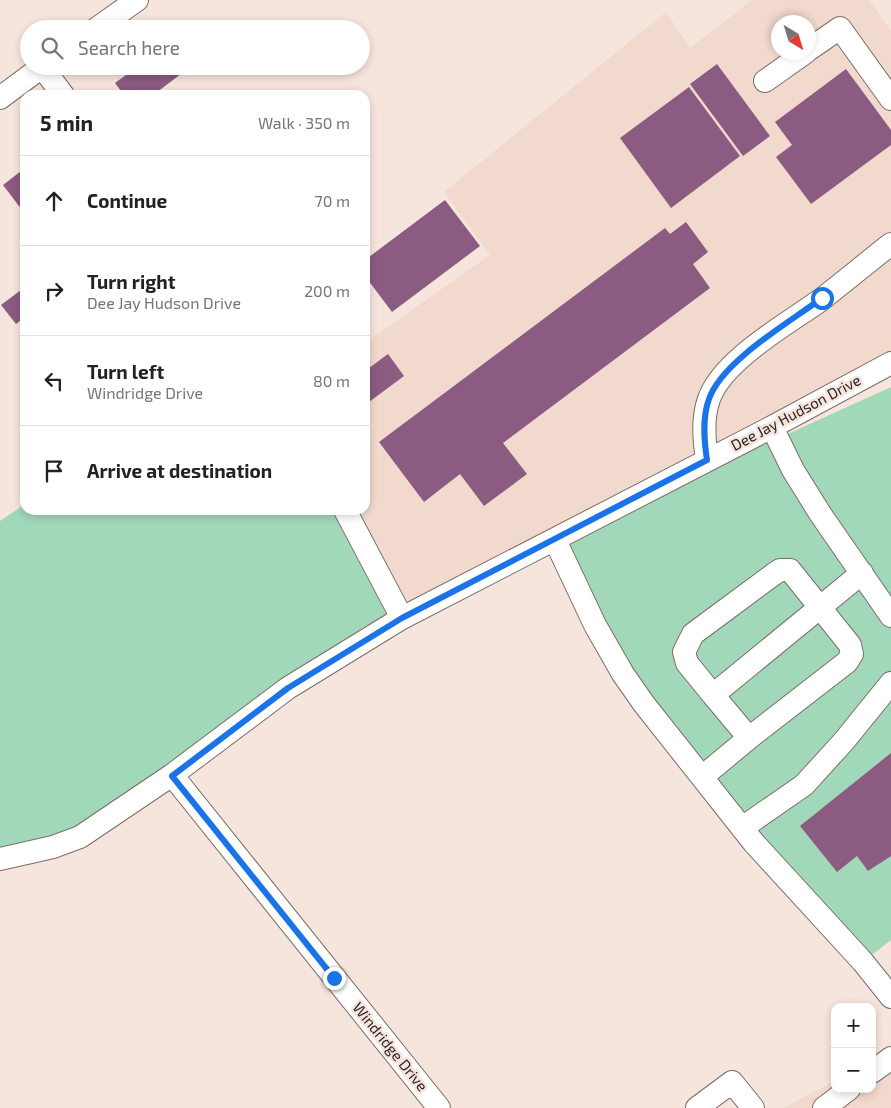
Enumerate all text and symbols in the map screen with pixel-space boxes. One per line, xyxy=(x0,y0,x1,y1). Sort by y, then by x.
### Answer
north arrow xyxy=(771,15,816,60)
search box xyxy=(20,20,370,75)
icon: search xyxy=(38,34,66,62)
text: Search here xyxy=(78,36,180,59)
text: 5 min xyxy=(40,110,93,135)
text: Walk · 350 m xyxy=(258,113,350,132)
icon: ahead xyxy=(40,187,68,215)
text: Continue xyxy=(87,189,167,212)
text: 70 m xyxy=(315,191,350,210)
text: Turn right xyxy=(87,270,175,293)
icon: right xyxy=(40,277,68,305)
text: 200 m xyxy=(304,281,350,300)
route start xyxy=(811,287,834,310)
text: Dee Jay Hudson Drive xyxy=(87,293,241,312)
text: Turn left xyxy=(87,360,164,383)
icon: left xyxy=(40,367,68,395)
street label: Dee Jay Hudson Drive xyxy=(728,370,864,454)
text: 80 m xyxy=(313,371,350,390)
text: Windridge Drive xyxy=(87,383,203,402)
icon: arrive xyxy=(40,457,68,485)
text: Arrive at destination xyxy=(87,459,272,482)
route end xyxy=(323,967,346,990)
street label: Windridge Drive xyxy=(350,998,432,1094)
map controls xyxy=(831,1003,876,1093)
button: + xyxy=(831,1003,876,1048)
button: − xyxy=(831,1048,876,1093)

